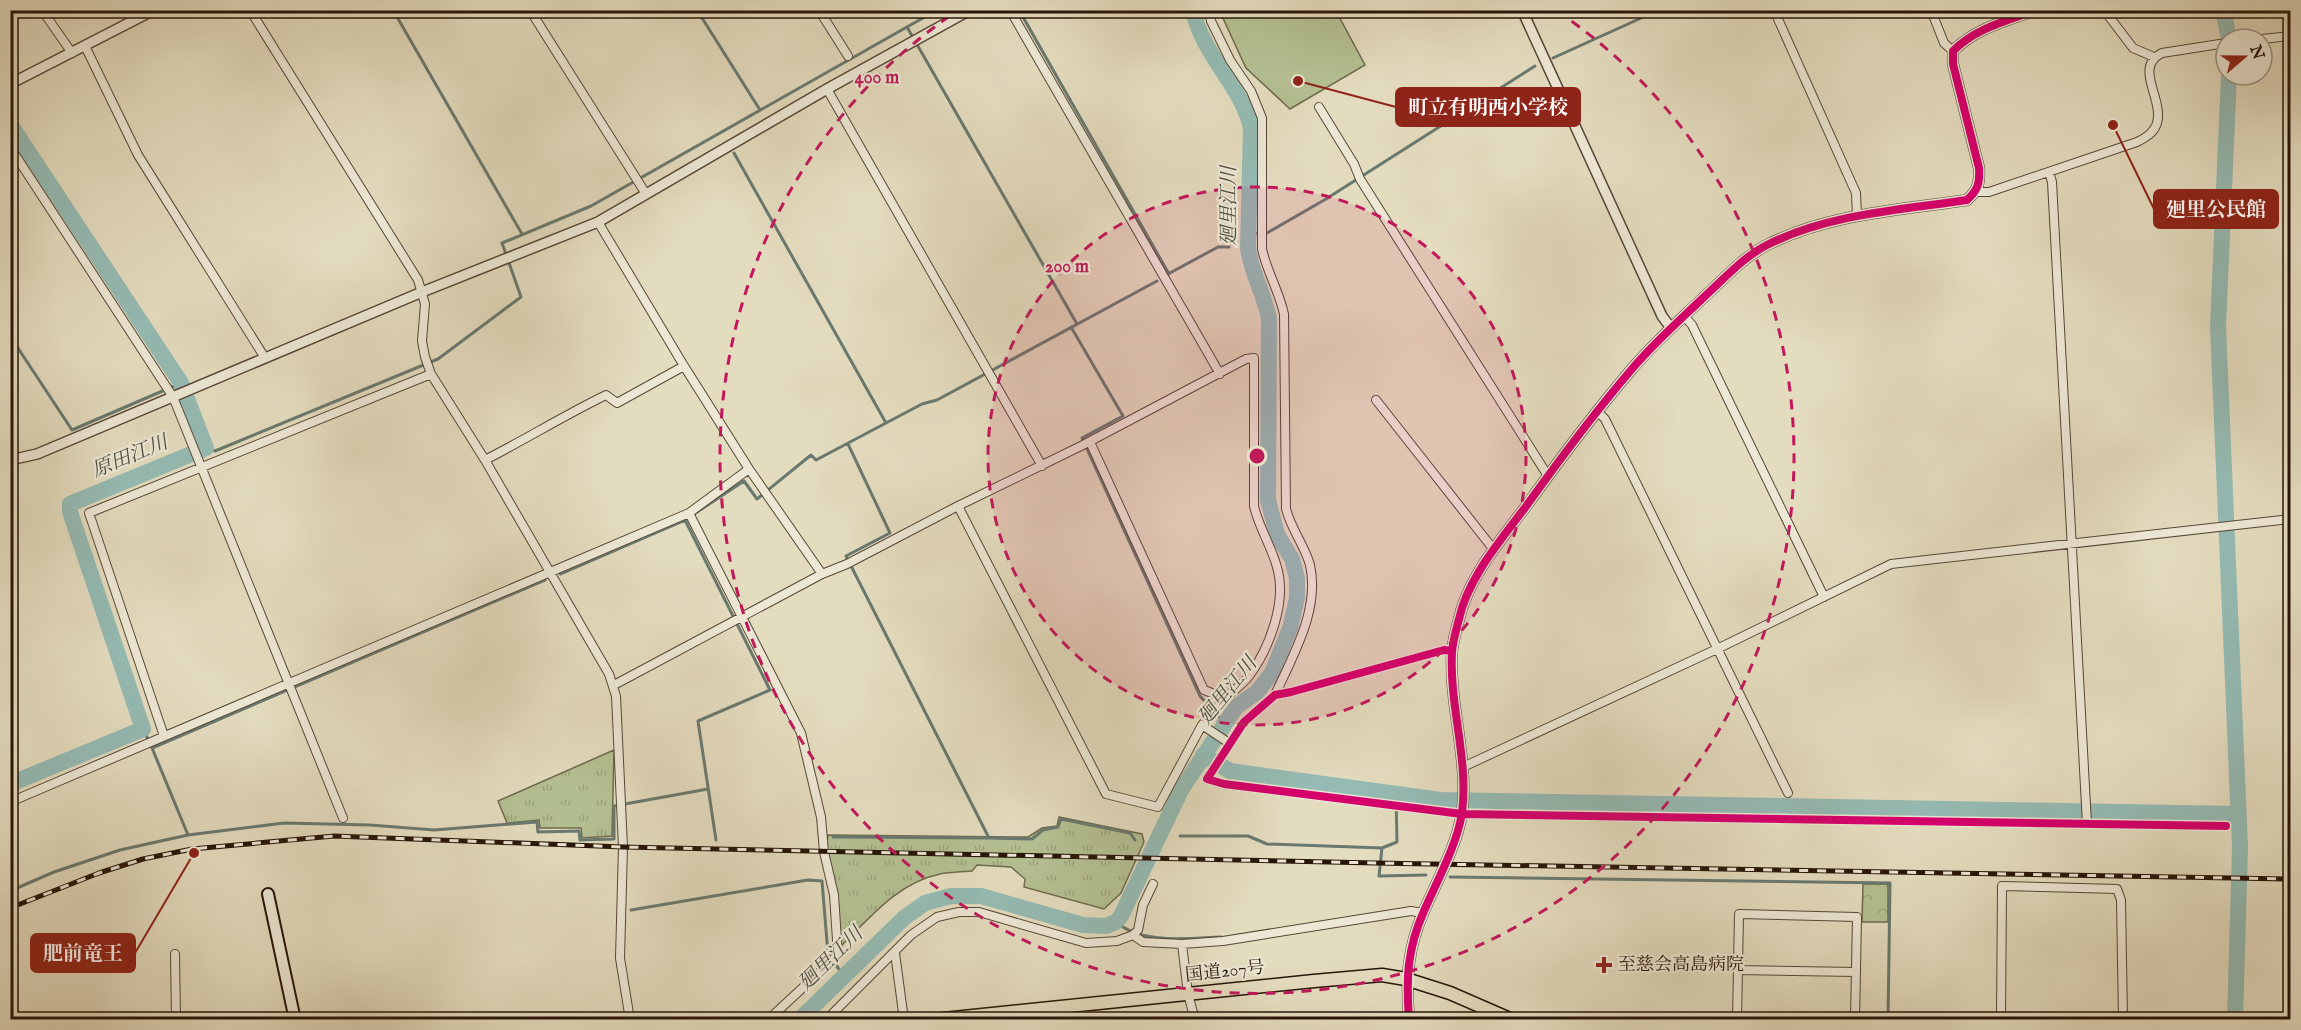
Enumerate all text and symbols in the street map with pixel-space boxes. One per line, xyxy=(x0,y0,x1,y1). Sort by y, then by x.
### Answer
north arrow xyxy=(2214,27,2274,87)
text: N xyxy=(2244,42,2268,63)
text: 400 m xyxy=(855,67,899,90)
callout: 町立有明西小学校 xyxy=(1396,88,1580,126)
text: 町立有明西小学校 xyxy=(1408,96,1568,121)
water label: 廻里江川 xyxy=(1217,164,1242,246)
callout: 廻里公民館 xyxy=(2154,190,2278,228)
text: 廻里公民館 xyxy=(2166,198,2266,223)
text: 200 m xyxy=(1045,256,1089,279)
water label: 原田江川 xyxy=(88,430,174,484)
centre of rings xyxy=(1247,446,1267,466)
water label: 廻里江川 xyxy=(1193,650,1264,730)
water label: 廻里江川 xyxy=(794,921,870,996)
callout: 肥前竜王 xyxy=(31,934,135,972)
text: 肥前竜王 xyxy=(43,942,123,967)
place label: 至慈会高島病院 xyxy=(1618,954,1744,977)
street label: 国道207号 xyxy=(1184,956,1266,988)
marker: 至慈会高島病院 xyxy=(1595,956,1613,974)

